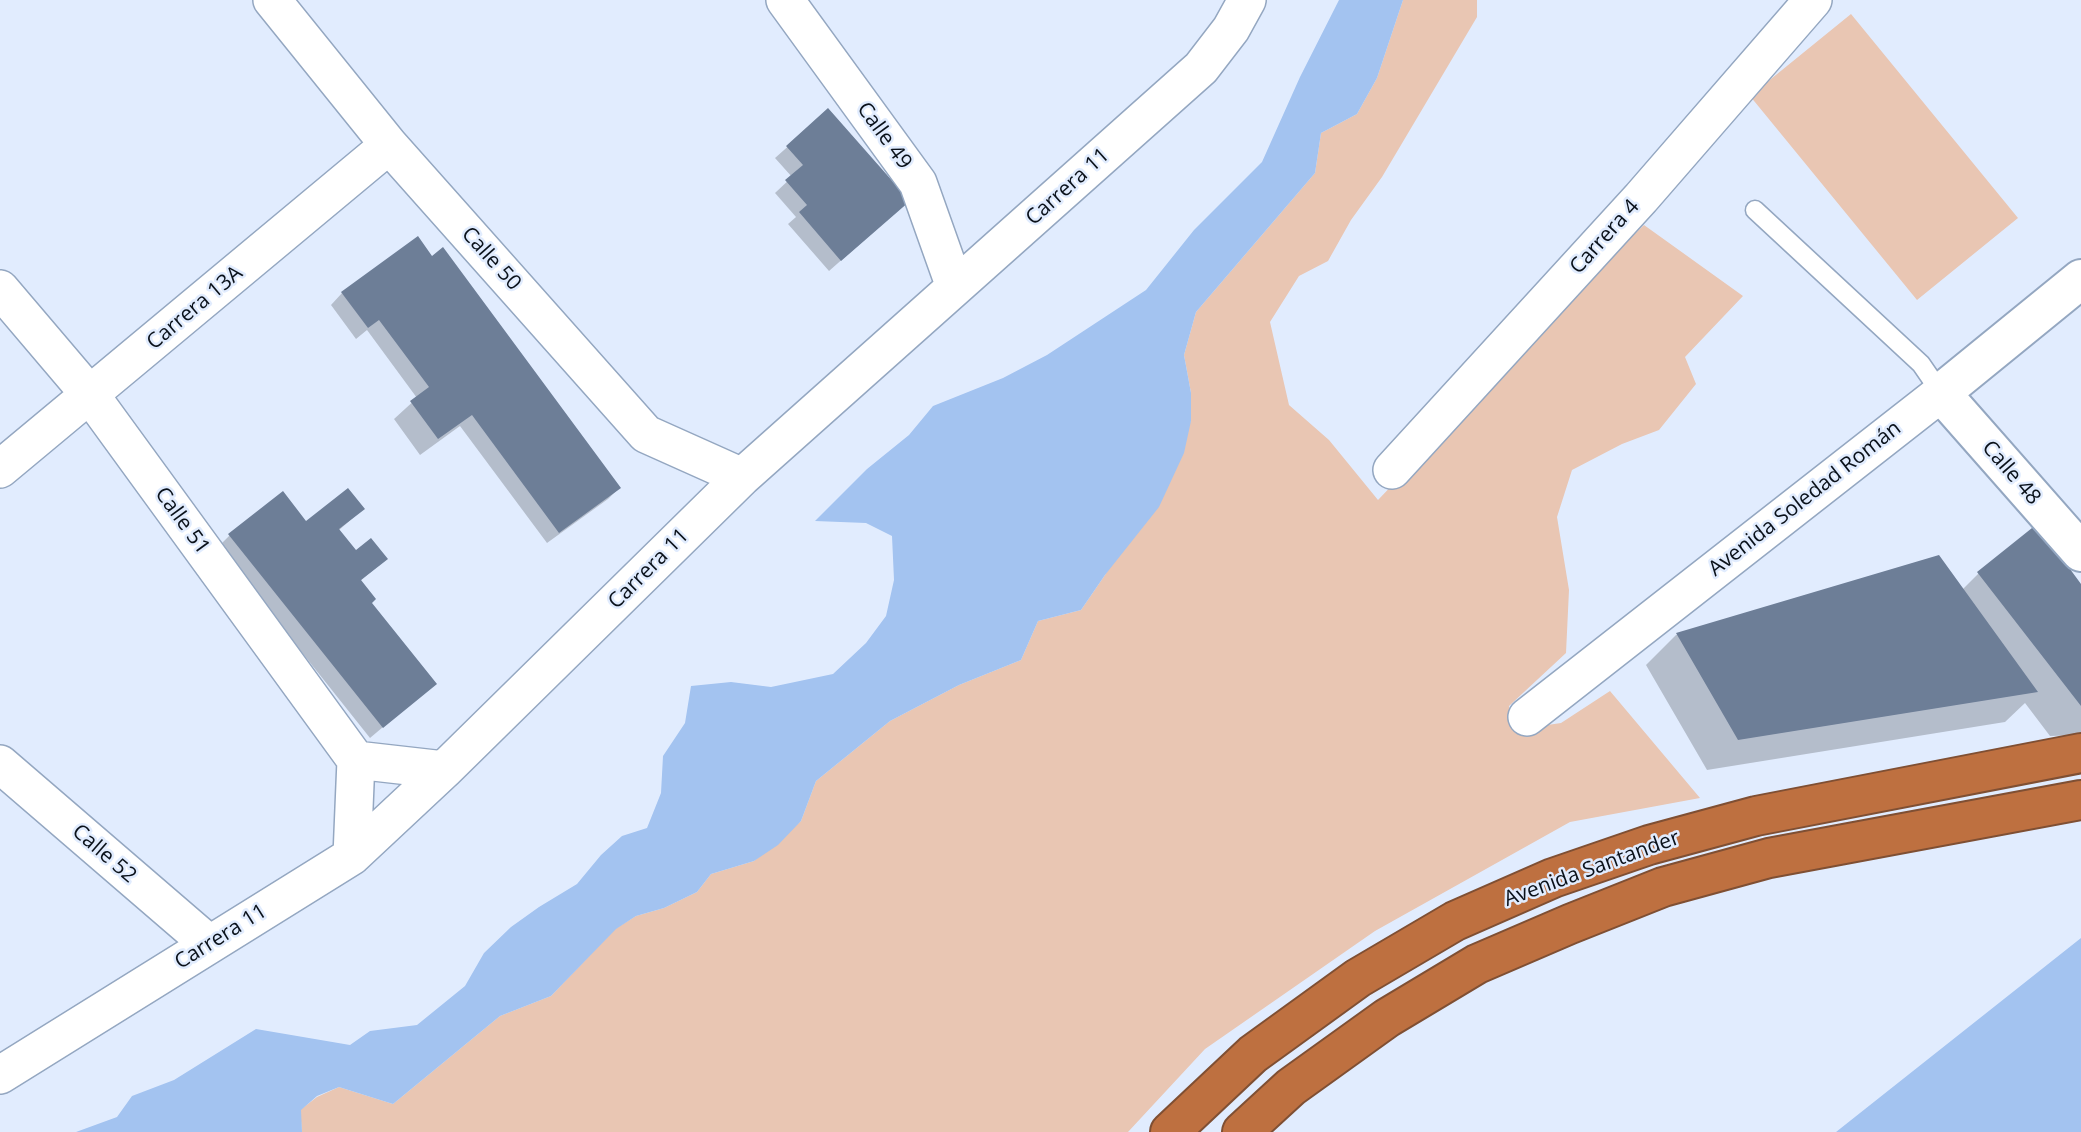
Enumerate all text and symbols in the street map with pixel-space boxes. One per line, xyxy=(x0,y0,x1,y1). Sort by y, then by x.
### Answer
street label: Calle 49 xyxy=(851,98,917,174)
street label: Carrera 11 xyxy=(1021,143,1115,231)
street label: Carrera 4 xyxy=(1565,195,1645,279)
street label: Calle 50 xyxy=(456,222,526,296)
street label: Carrera 13A xyxy=(142,261,248,355)
street label: Avenida Soledad Román xyxy=(1704,416,1906,582)
street label: Calle 48 xyxy=(1976,436,2046,510)
street label: Calle 51 xyxy=(149,483,215,559)
street label: Carrera 11 xyxy=(603,523,695,615)
street label: Calle 52 xyxy=(67,819,141,889)
street label: Avenida Santander xyxy=(1501,826,1683,912)
street label: Carrera 11 xyxy=(170,899,272,975)

